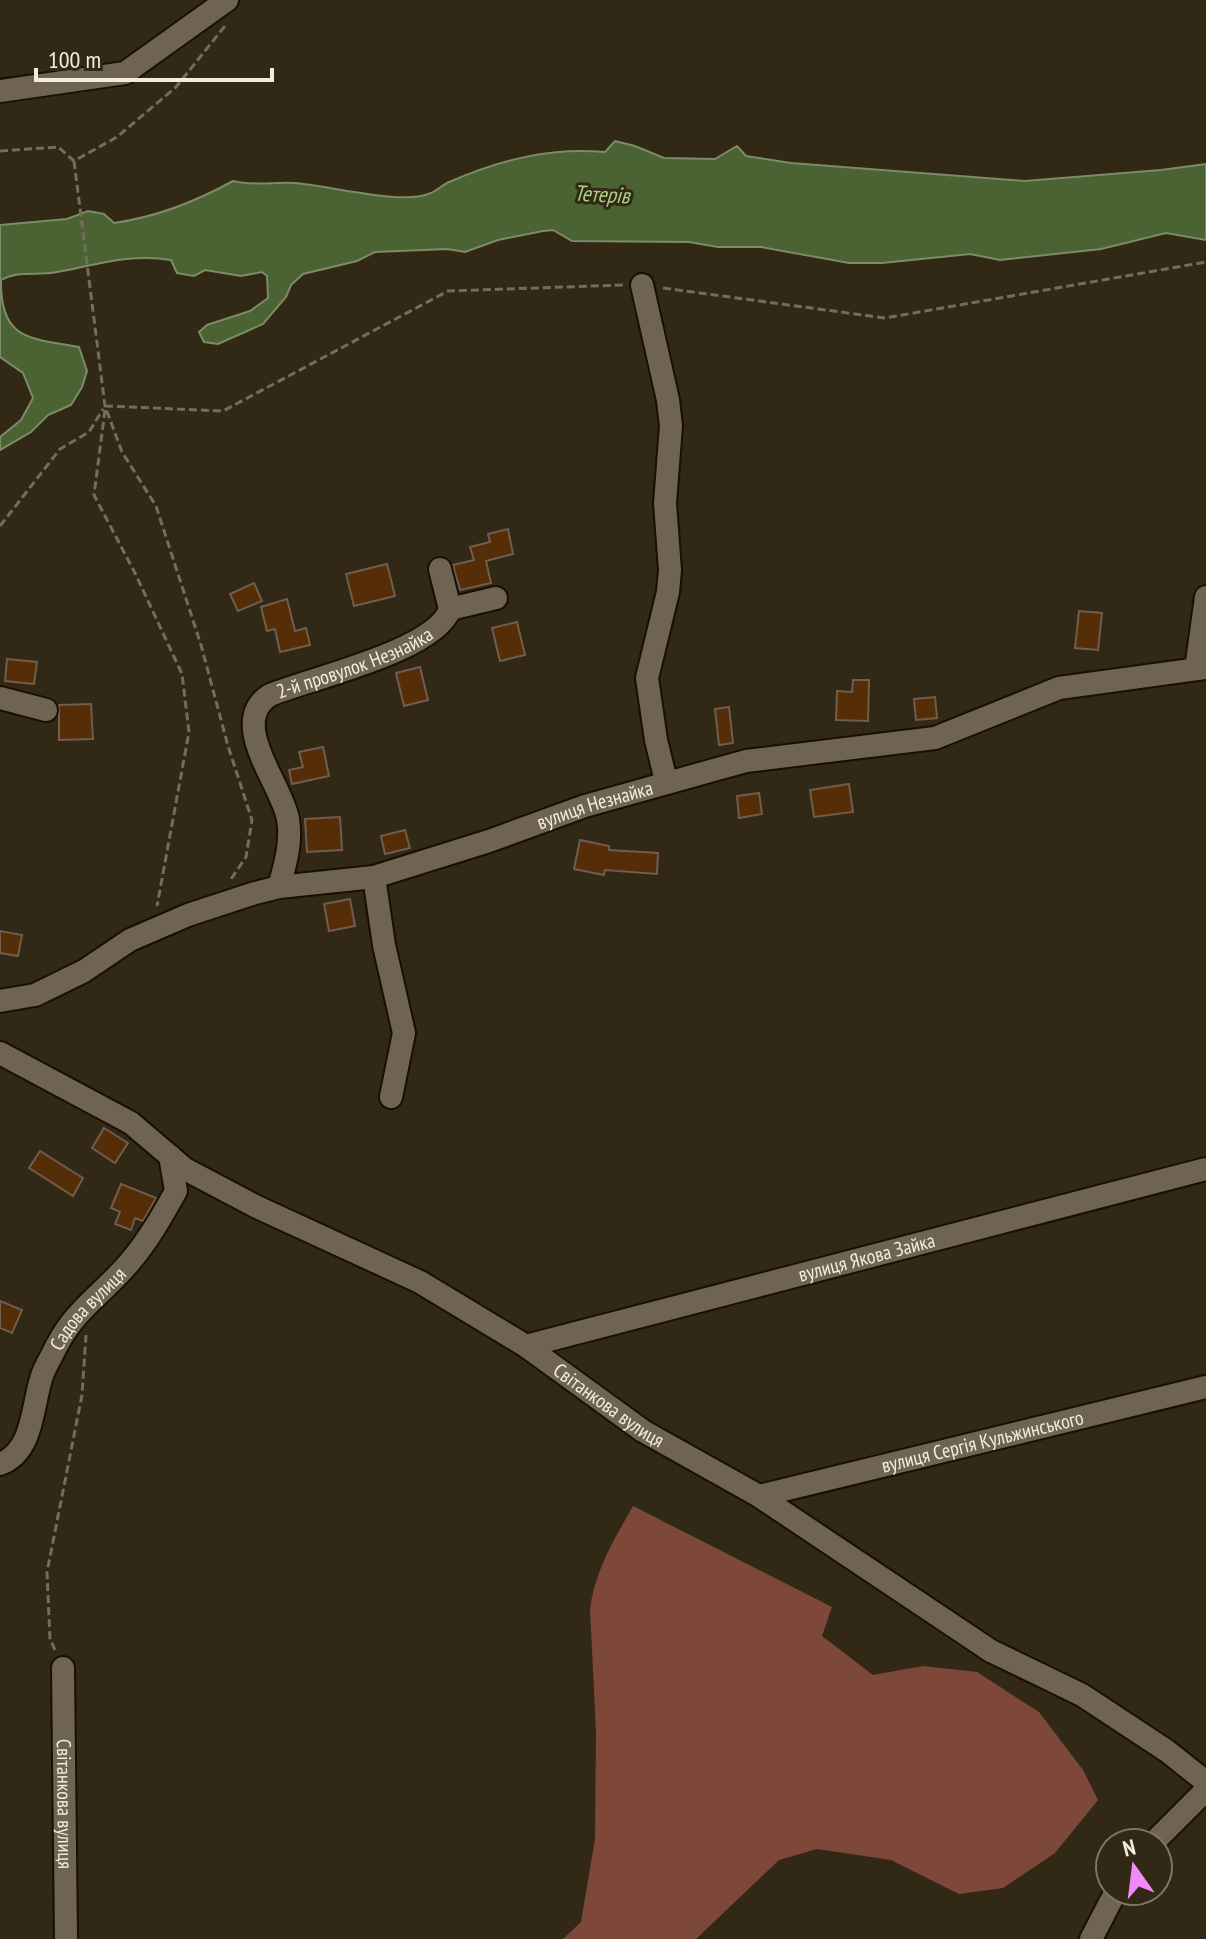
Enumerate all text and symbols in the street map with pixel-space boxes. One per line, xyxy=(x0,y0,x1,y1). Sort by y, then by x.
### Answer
scale bar xyxy=(36,32,272,82)
text: 100 m xyxy=(48,44,101,75)
water label: Тетерів xyxy=(573,179,633,210)
street label: 2-й провулок Незнайка xyxy=(273,621,438,704)
street label: вулиця Незнайка xyxy=(533,775,656,835)
street label: вулиця Якова Зайка xyxy=(796,1227,938,1288)
street label: Садова вулиця xyxy=(44,1262,132,1355)
street label: Світанкова вулиця xyxy=(548,1357,669,1453)
street label: вулиця Сергія Кульжинського xyxy=(879,1404,1086,1479)
street label: Світанкова вулиця xyxy=(51,1739,78,1869)
north arrow xyxy=(1094,1827,1174,1907)
text: N xyxy=(1120,1833,1138,1863)

